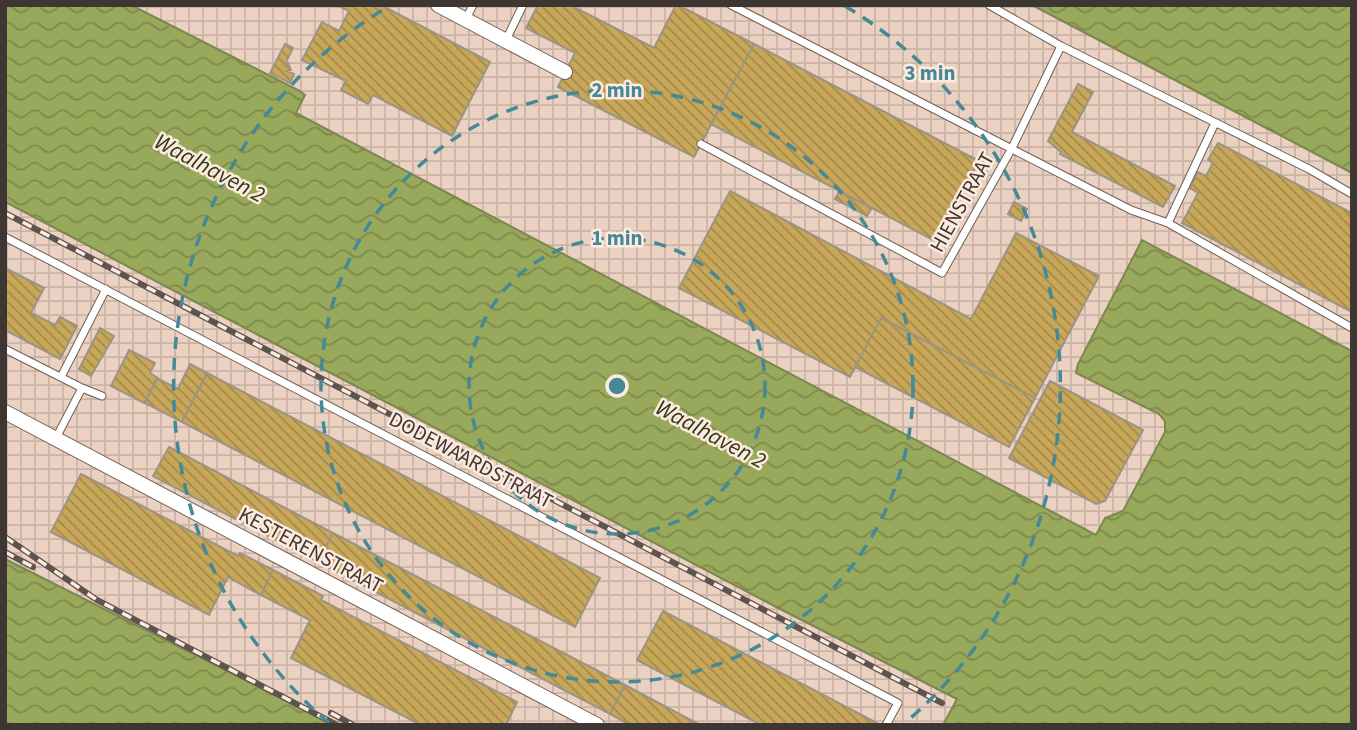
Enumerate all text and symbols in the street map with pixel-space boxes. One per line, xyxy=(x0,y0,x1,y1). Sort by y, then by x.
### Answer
text: 3 min xyxy=(904,58,956,88)
text: 2 min xyxy=(591,75,643,105)
water label: Waalhaven 2 xyxy=(149,125,271,211)
street label: HIENSTRAAT xyxy=(922,146,1002,258)
text: 1 min xyxy=(591,223,643,253)
centre of rings xyxy=(605,374,629,398)
water label: Waalhaven 2 xyxy=(650,391,772,477)
street label: DODEWAARDSTRAAT xyxy=(384,404,558,516)
street label: KESTERENSTRAAT xyxy=(233,499,389,601)

